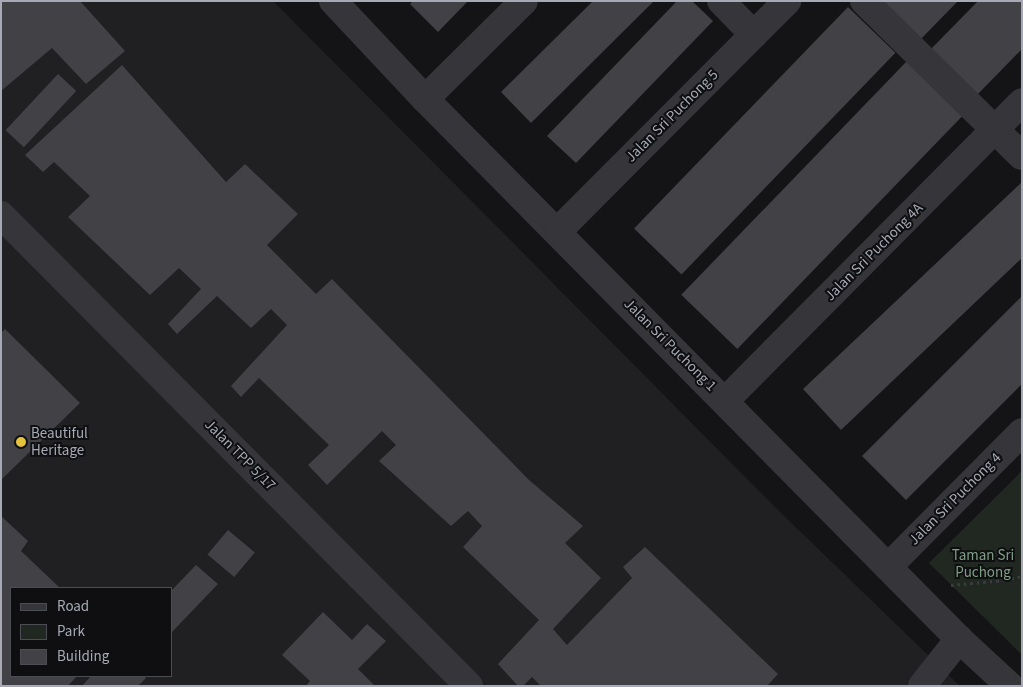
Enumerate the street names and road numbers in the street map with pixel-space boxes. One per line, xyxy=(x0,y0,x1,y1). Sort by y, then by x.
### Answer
street label: Jalan Sri Puchong 5 xyxy=(622,66,722,166)
street label: Jalan Sri Puchong 4A xyxy=(821,199,927,305)
street label: Jalan Sri Puchong 1 xyxy=(620,295,720,395)
street label: Jalan TPP 5/17 xyxy=(201,416,279,494)
street label: Jalan Sri Puchong 4 xyxy=(905,449,1005,549)

